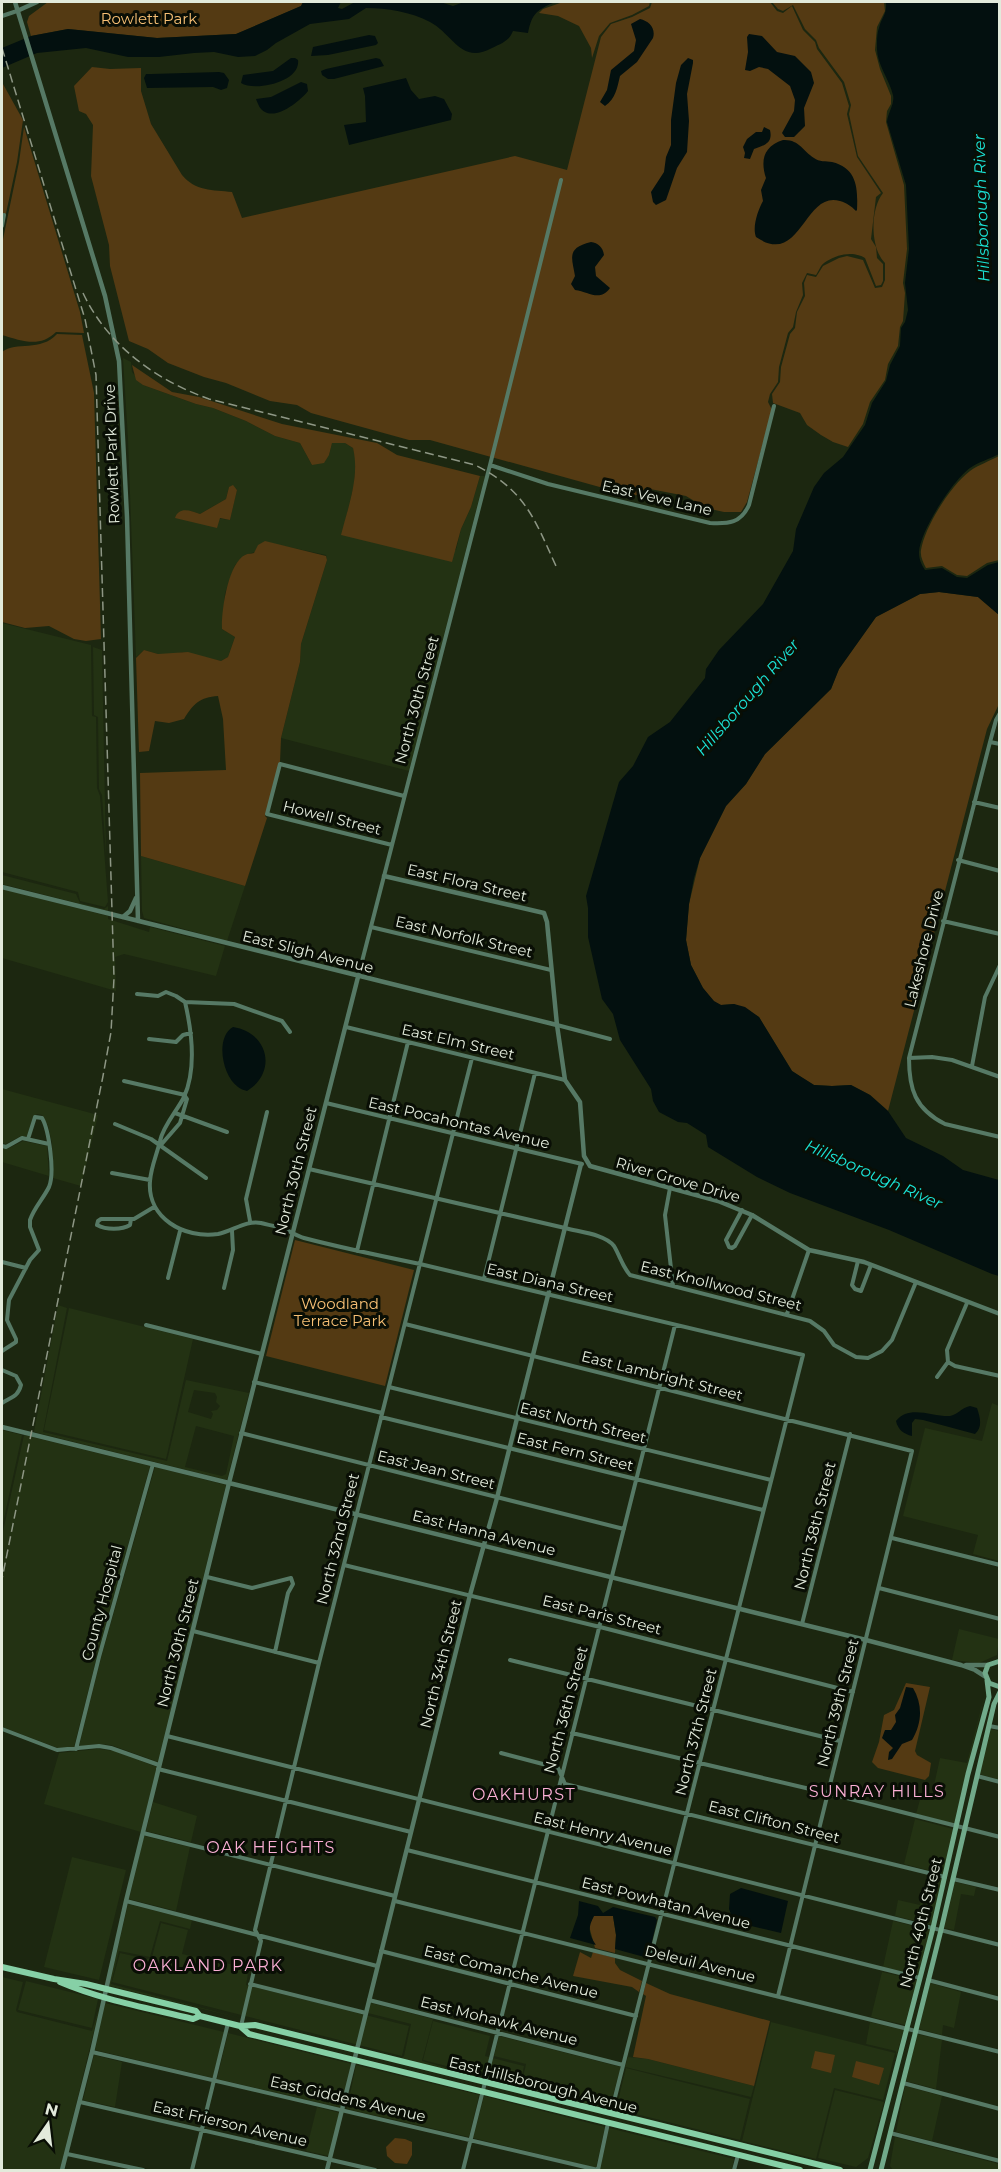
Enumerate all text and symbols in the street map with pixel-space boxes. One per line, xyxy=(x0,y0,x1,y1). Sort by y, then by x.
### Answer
park label: Rowlett Park xyxy=(101,9,197,28)
water label: Hillsborough River xyxy=(969,133,994,282)
street label: Rowlett Park Drive xyxy=(100,384,123,524)
street label: East Veve Lane xyxy=(600,476,714,519)
street label: North 30th Street xyxy=(390,634,443,766)
water label: Hillsborough River xyxy=(692,635,803,759)
street label: Howell Street xyxy=(281,796,383,839)
street label: East Flora Street xyxy=(405,859,529,906)
street label: Lakeshore Drive xyxy=(900,888,947,1010)
street label: East Norfolk Street xyxy=(394,911,535,962)
street label: East Sligh Avenue xyxy=(241,926,376,977)
street label: East Elm Street xyxy=(400,1019,516,1064)
street label: East Pocahontas Avenue xyxy=(367,1092,552,1153)
street label: North 30th Street xyxy=(270,1105,321,1237)
water label: Hillsborough River xyxy=(802,1136,946,1213)
street label: River Grove Drive xyxy=(614,1153,743,1206)
street label: East Knollwood Street xyxy=(639,1256,804,1315)
street label: East Diana Street xyxy=(485,1259,615,1306)
park label: Woodland Terrace Park xyxy=(294,1294,386,1330)
street label: East Lambright Street xyxy=(579,1346,745,1405)
street label: East North Street xyxy=(518,1398,648,1447)
street label: East Fern Street xyxy=(515,1428,636,1475)
street label: East Jean Street xyxy=(375,1446,497,1493)
street label: North 38th Street xyxy=(789,1460,840,1592)
street label: North 32nd Street xyxy=(312,1471,363,1606)
street label: East Hanna Avenue xyxy=(411,1506,558,1559)
street label: County Hospital xyxy=(77,1543,126,1663)
street label: North 30th Street xyxy=(152,1577,203,1709)
street label: East Paris Street xyxy=(541,1591,664,1638)
street label: North 34th Street xyxy=(415,1598,466,1730)
street label: North 39th Street xyxy=(812,1637,863,1769)
street label: North 36th Street xyxy=(539,1644,592,1776)
street label: North 37th Street xyxy=(671,1666,721,1797)
district label: SUNRAY HILLS xyxy=(809,1782,945,1801)
district label: OAKHURST xyxy=(472,1785,576,1804)
street label: East Clifton Street xyxy=(707,1796,842,1847)
street label: East Henry Avenue xyxy=(532,1807,674,1860)
district label: OAK HEIGHTS xyxy=(206,1838,336,1857)
street label: North 40th Street xyxy=(895,1856,946,1990)
street label: East Powhatan Avenue xyxy=(580,1872,753,1933)
street label: East Comanche Avenue xyxy=(422,1941,600,2002)
street label: Deleuil Avenue xyxy=(643,1941,757,1986)
district label: OAKLAND PARK xyxy=(133,1956,283,1975)
street label: East Mohawk Avenue xyxy=(419,1992,580,2049)
street label: East Hillsborough Avenue xyxy=(447,2052,639,2117)
street label: East Giddens Avenue xyxy=(268,2071,428,2126)
north arrow xyxy=(18,2094,78,2154)
street label: East Frierson Avenue xyxy=(151,2097,309,2151)
text: N xyxy=(43,2099,60,2121)

